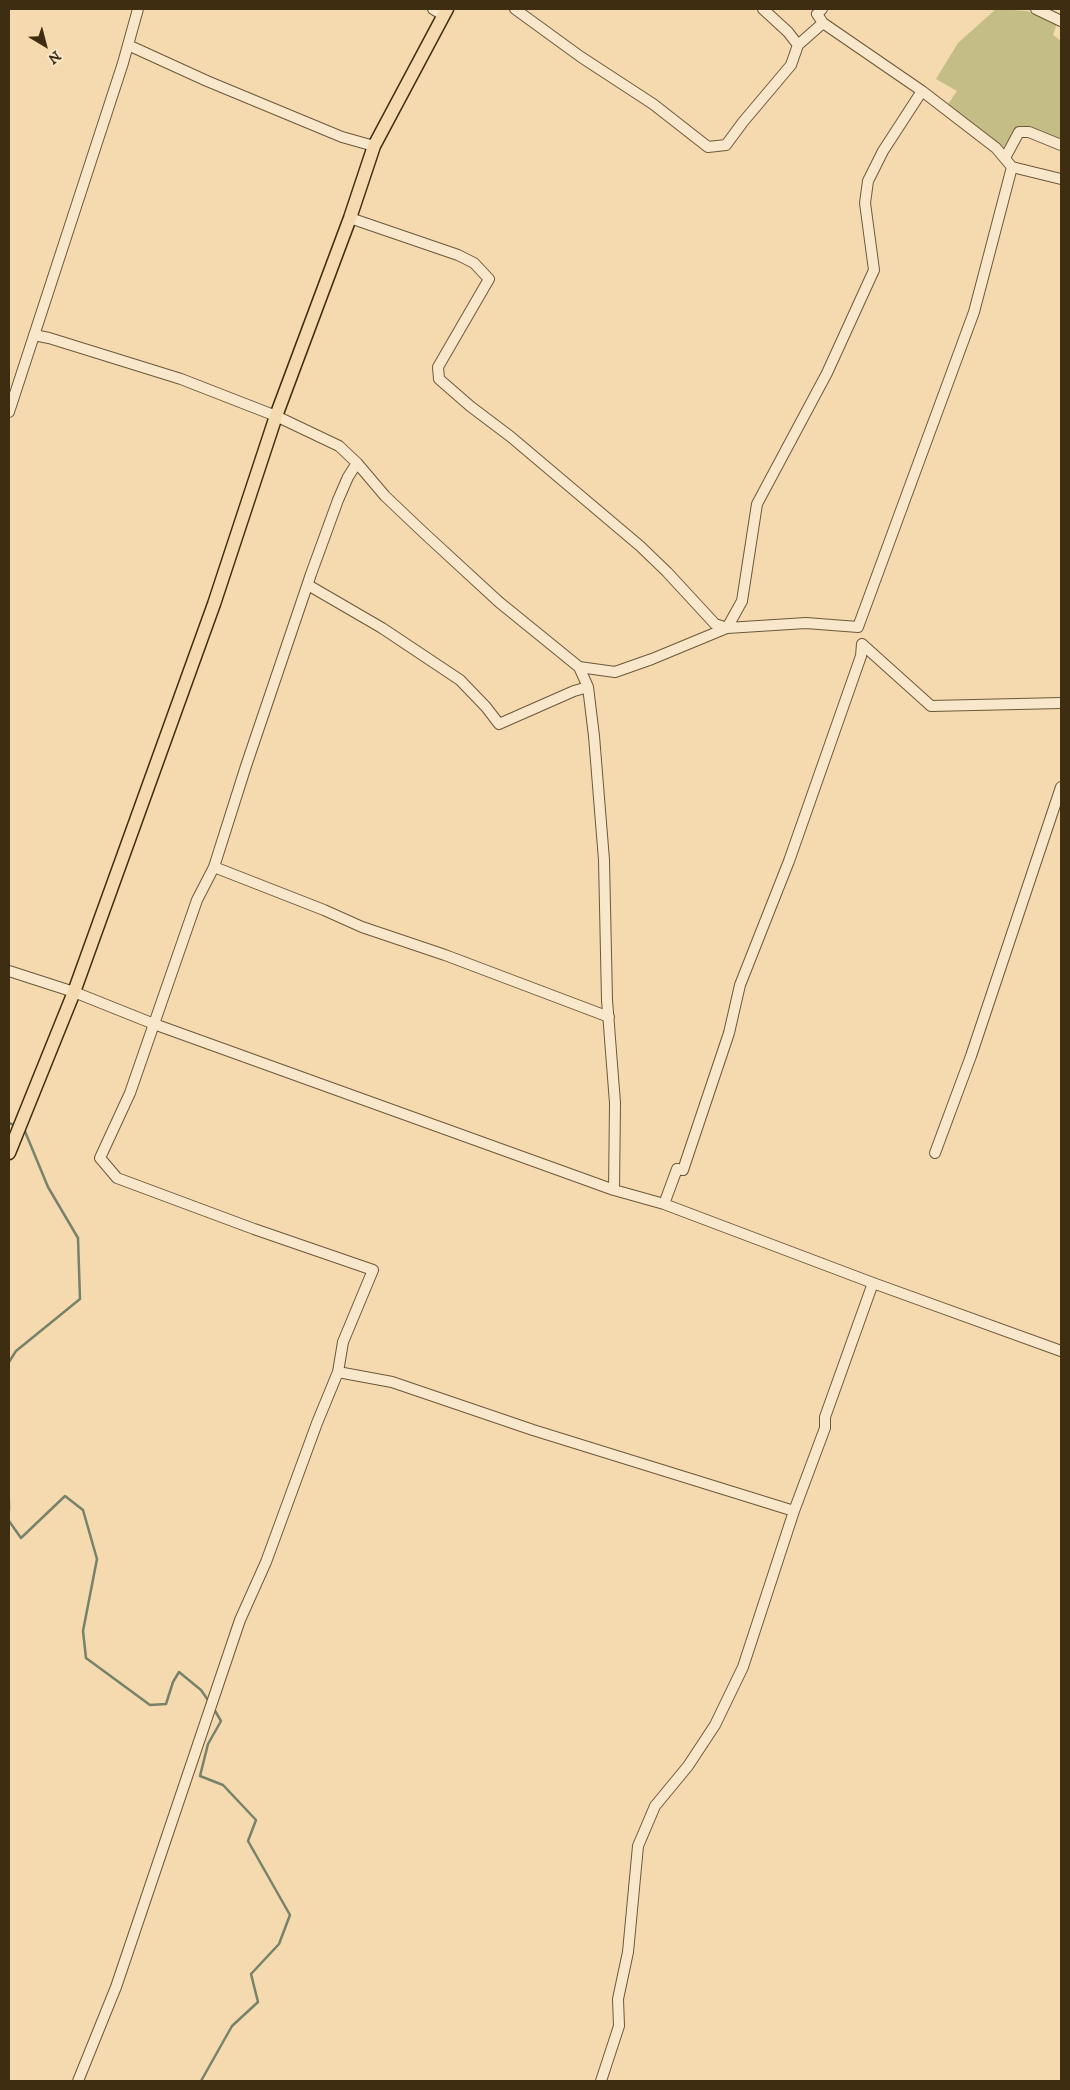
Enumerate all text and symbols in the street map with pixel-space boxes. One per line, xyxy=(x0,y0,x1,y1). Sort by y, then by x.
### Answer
north arrow xyxy=(20,20,70,70)
text: N xyxy=(44,46,64,68)

